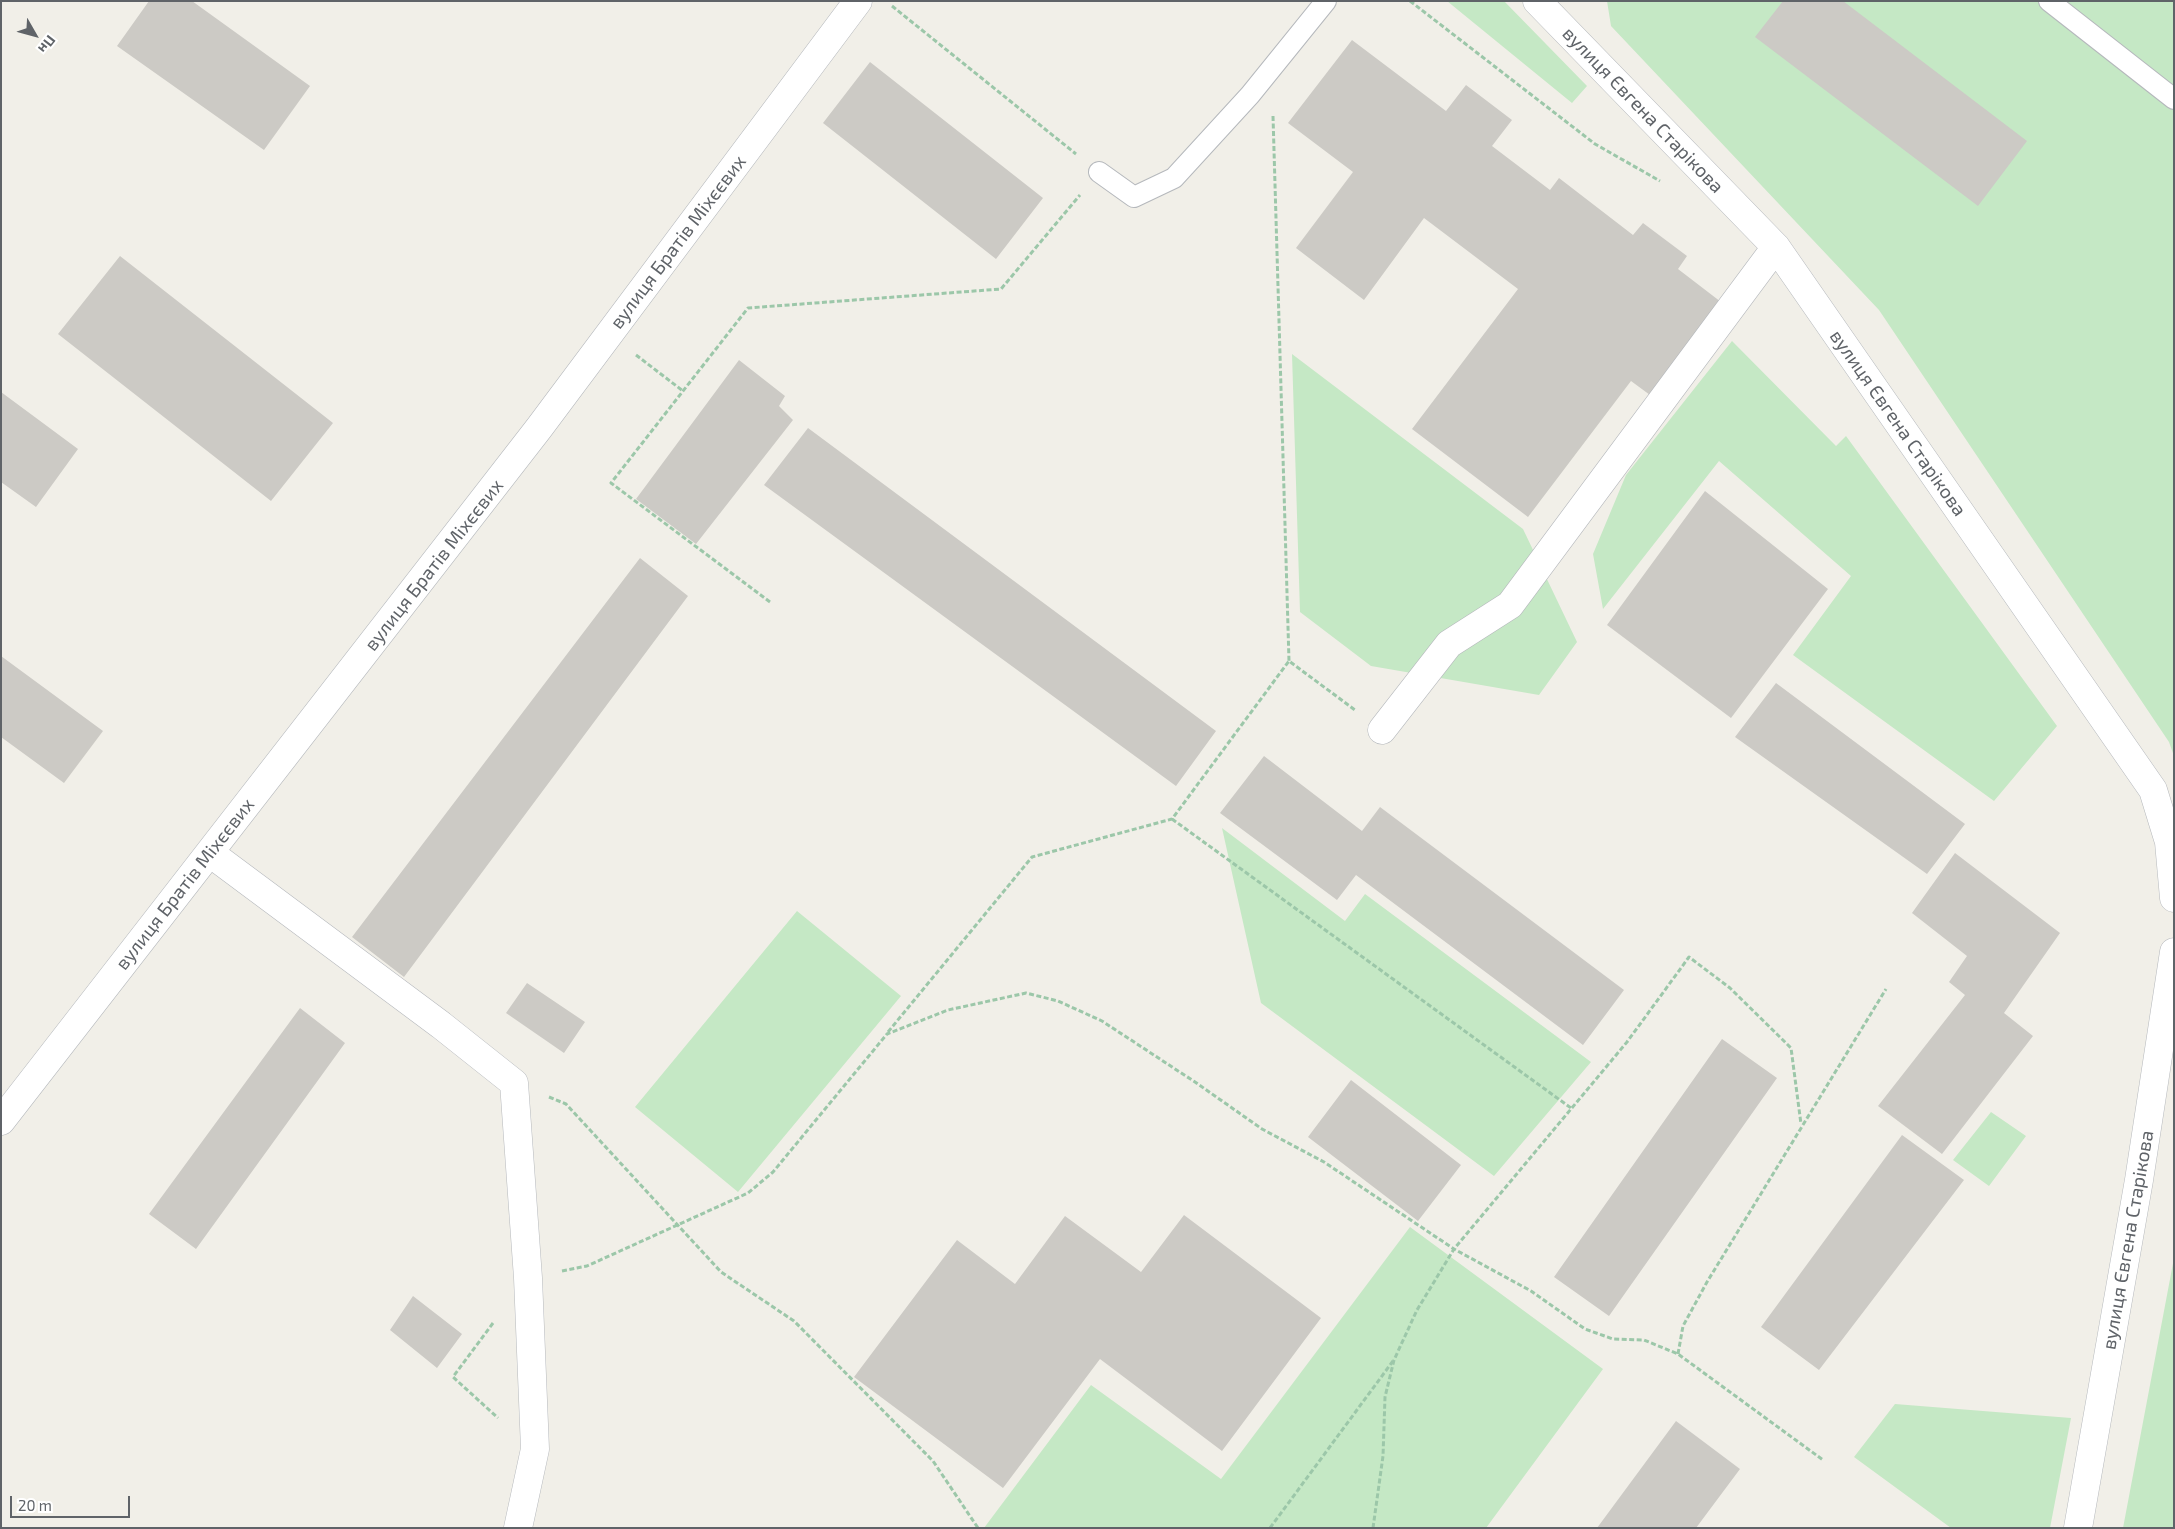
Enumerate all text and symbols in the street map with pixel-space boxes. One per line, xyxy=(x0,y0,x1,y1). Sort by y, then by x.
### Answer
north arrow xyxy=(10,10,60,60)
street label: вулиця Євгена Старікова xyxy=(1558,22,1728,198)
text: Пн xyxy=(35,32,60,57)
street label: вулиця Братів Міхєєвих xyxy=(605,151,751,333)
street label: вулиця Євгена Старікова xyxy=(1825,325,1971,521)
street label: вулиця Братів Міхєєвих xyxy=(360,475,508,655)
street label: вулиця Братів Міхєєвих xyxy=(111,794,259,974)
street label: вулиця Євгена Старікова xyxy=(2097,1129,2159,1351)
scale bar xyxy=(12,1486,132,1518)
text: 20 m xyxy=(18,1496,52,1514)

